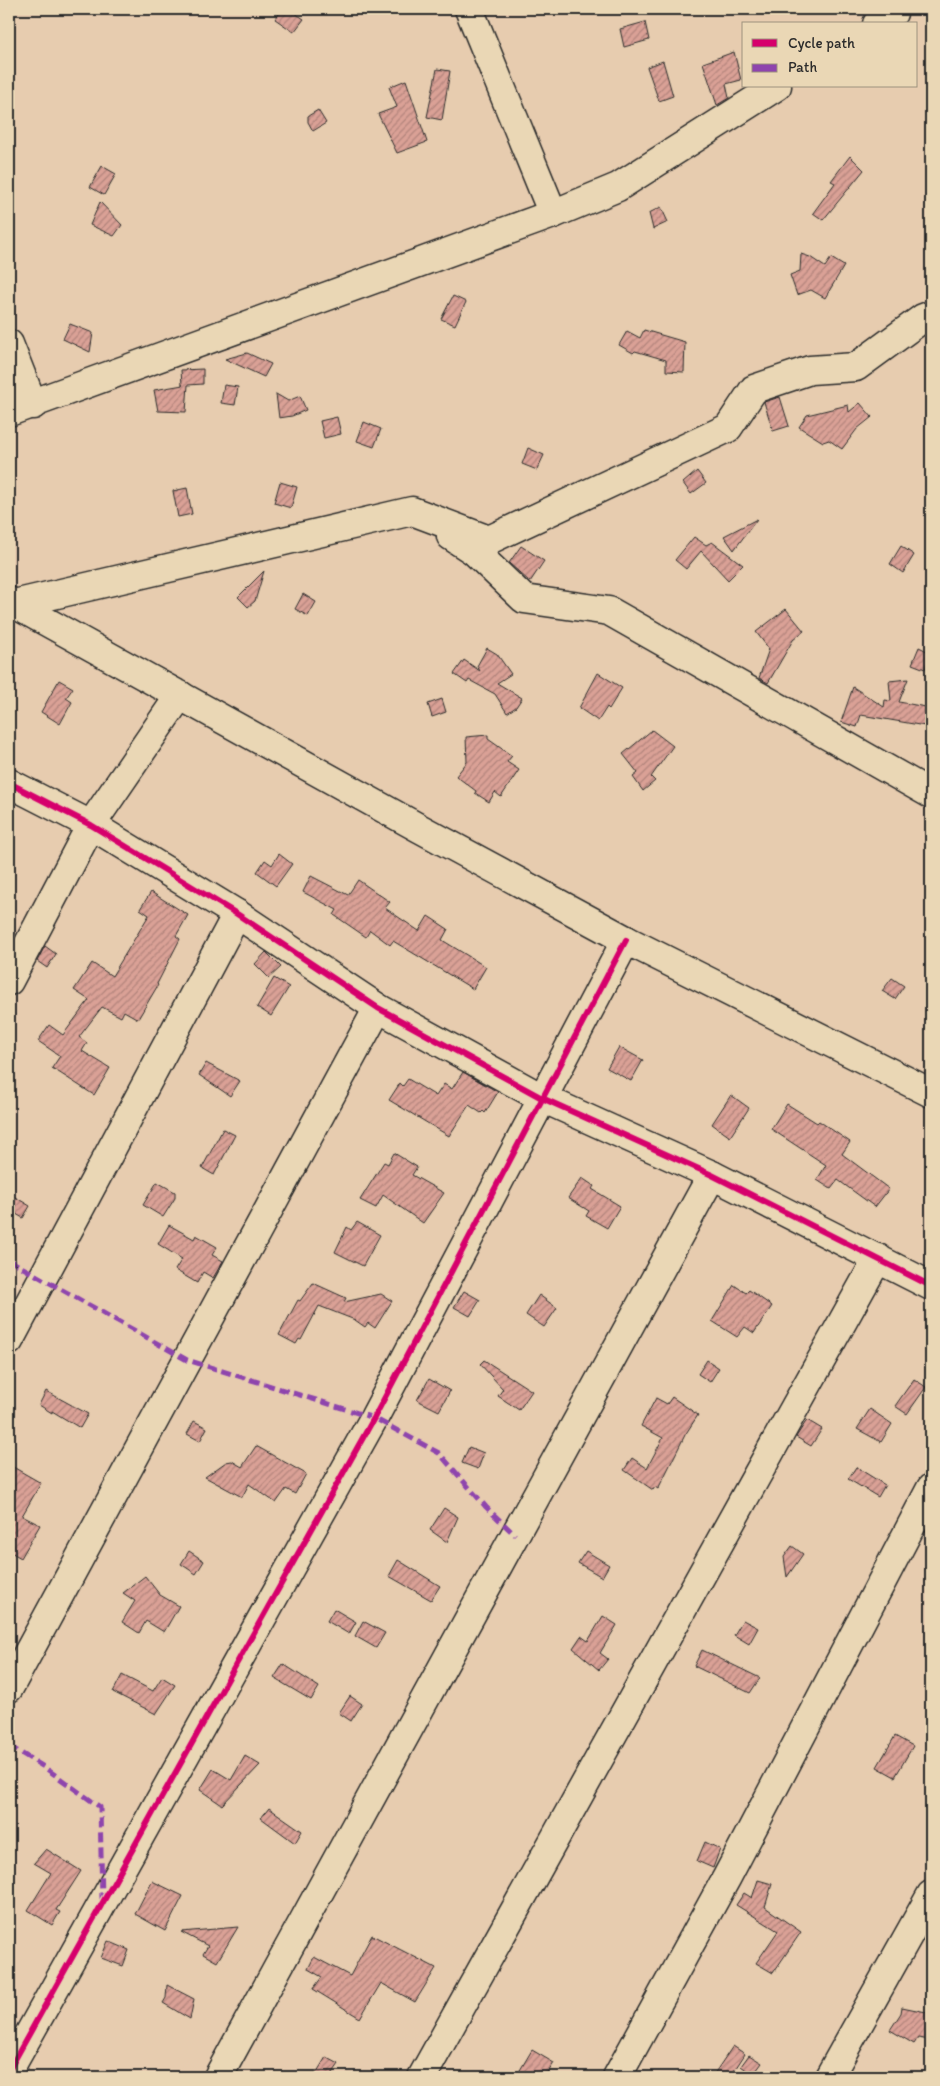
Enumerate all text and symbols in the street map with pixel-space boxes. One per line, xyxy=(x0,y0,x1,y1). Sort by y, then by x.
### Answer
legend xyxy=(742,22,918,88)
text: Cycle path xyxy=(788,34,855,52)
text: Path xyxy=(788,58,817,76)

